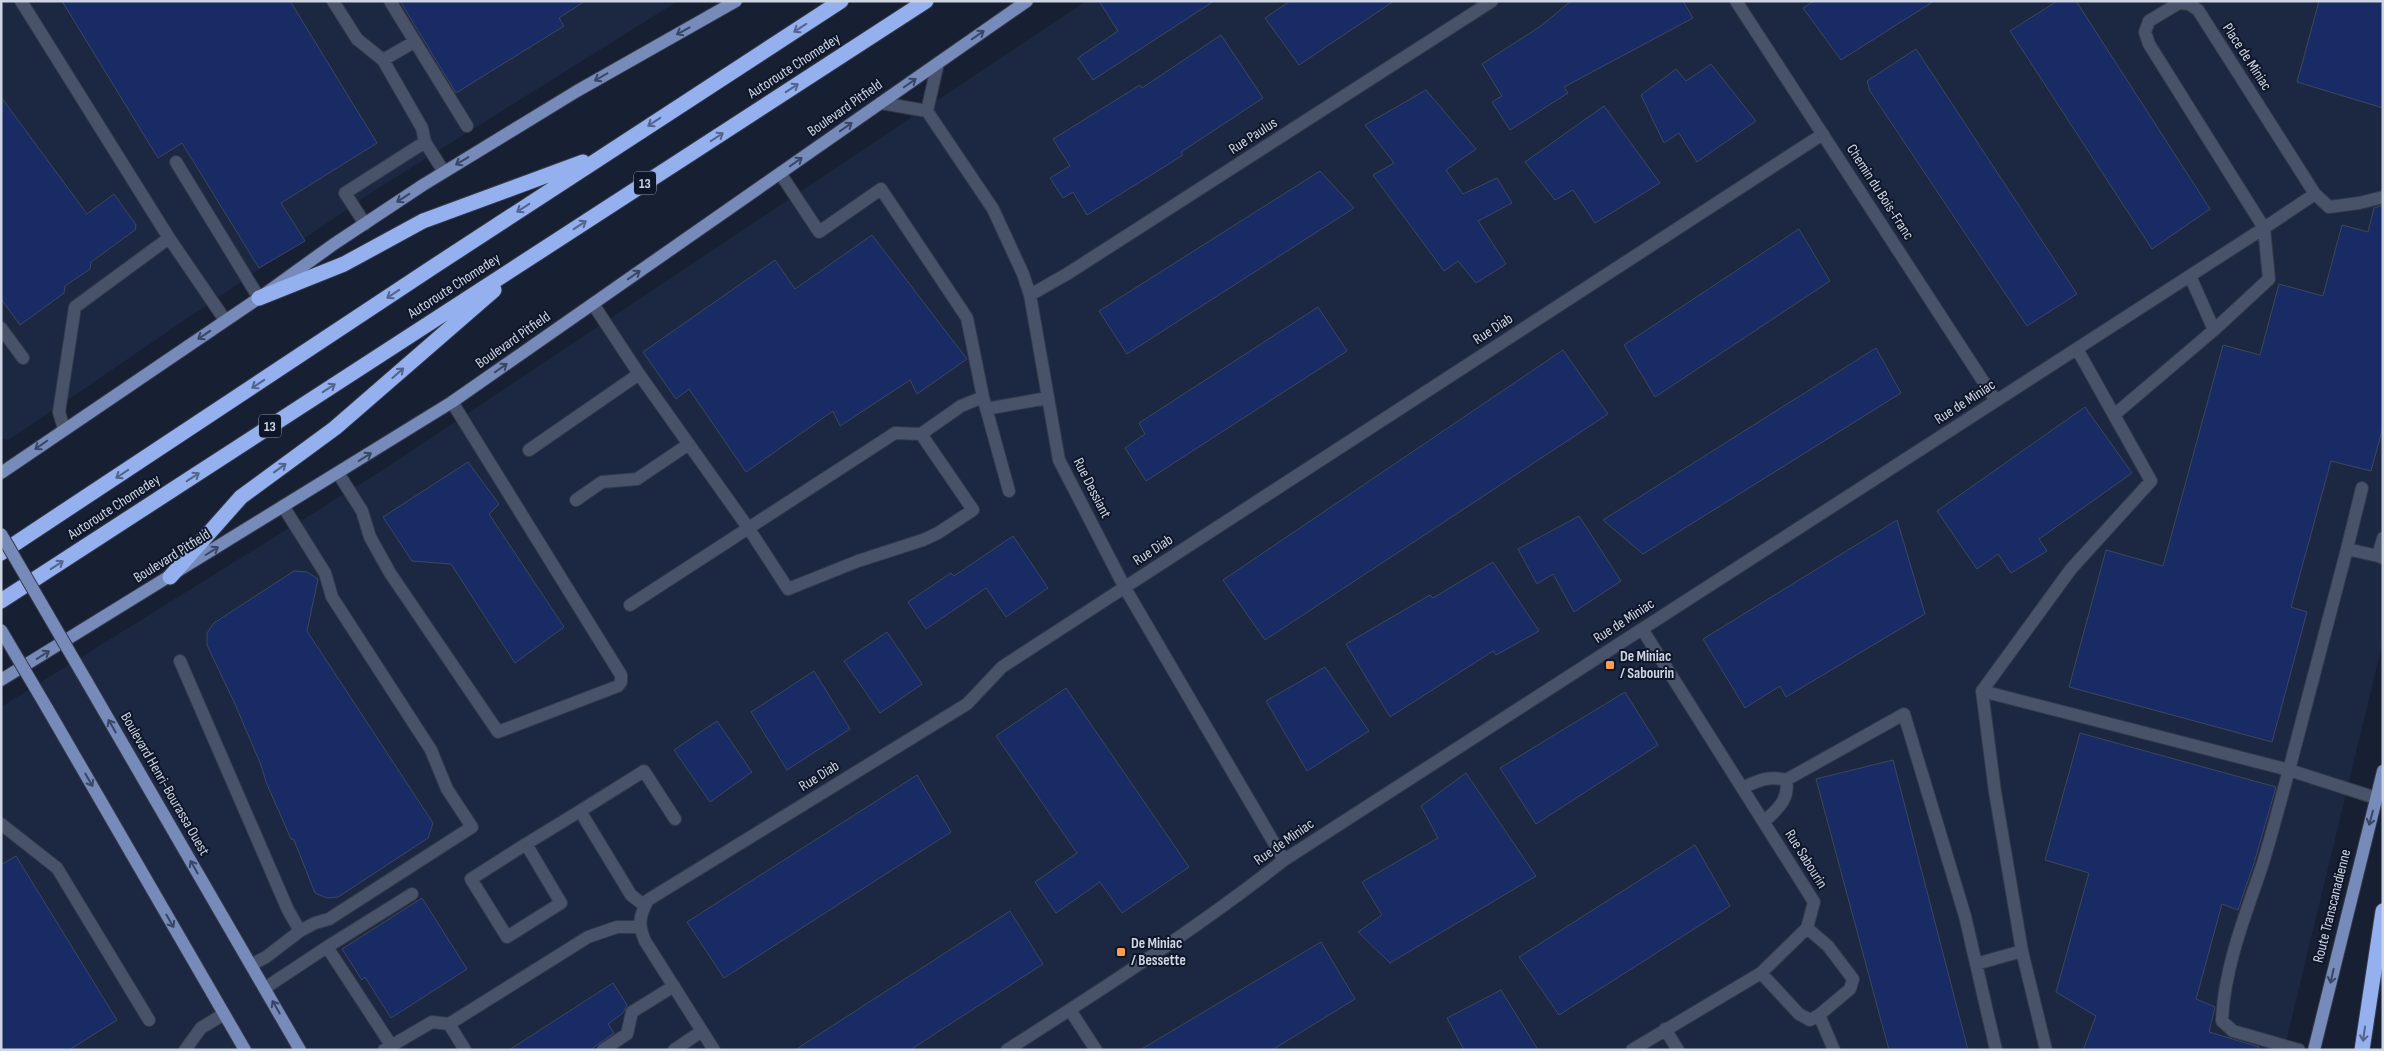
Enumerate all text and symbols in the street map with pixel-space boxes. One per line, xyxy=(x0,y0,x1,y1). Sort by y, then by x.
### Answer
street label: Place de Miniac xyxy=(2218,20,2276,94)
one-way arrow xyxy=(794,23,808,33)
one-way arrow xyxy=(676,26,691,36)
street label: Autoroute Chomedey xyxy=(743,29,844,103)
one-way arrow xyxy=(971,30,985,40)
one-way arrow xyxy=(595,72,609,82)
street label: Boulevard Pitfield xyxy=(804,75,886,141)
one-way arrow xyxy=(902,78,916,88)
one-way arrow xyxy=(785,83,799,93)
street label: Rue Paulus xyxy=(1225,113,1281,159)
one-way arrow xyxy=(648,118,662,128)
one-way arrow xyxy=(839,122,853,132)
one-way arrow xyxy=(709,132,723,142)
street label: Chemin du Bois-Franc xyxy=(1842,141,1918,243)
one-way arrow xyxy=(456,156,470,166)
one-way arrow xyxy=(789,157,803,167)
road number: 13 xyxy=(634,172,656,194)
one-way arrow xyxy=(396,193,410,204)
one-way arrow xyxy=(516,203,530,213)
one-way arrow xyxy=(573,220,587,231)
street label: Autoroute Chomedey xyxy=(403,249,504,323)
one-way arrow xyxy=(627,270,641,280)
one-way arrow xyxy=(386,289,400,299)
street label: Boulevard Pitfield xyxy=(472,307,554,373)
street label: Rue Diab xyxy=(1469,309,1517,349)
one-way arrow xyxy=(198,330,212,340)
one-way arrow xyxy=(494,363,508,373)
one-way arrow xyxy=(392,367,405,379)
street label: Rue de Miniac xyxy=(1931,375,1999,429)
one-way arrow xyxy=(251,379,265,389)
one-way arrow xyxy=(322,383,336,393)
road number: 13 xyxy=(259,414,281,438)
one-way arrow xyxy=(34,440,48,450)
one-way arrow xyxy=(357,451,371,461)
street label: Rue Dessiant xyxy=(1069,455,1115,522)
one-way arrow xyxy=(273,463,287,473)
one-way arrow xyxy=(115,469,129,479)
street label: Autoroute Chomedey xyxy=(63,470,164,544)
one-way arrow xyxy=(186,471,200,482)
street label: Boulevard Pitfield xyxy=(130,525,214,587)
street label: Rue Diab xyxy=(1129,530,1177,570)
one-way arrow xyxy=(204,545,218,555)
one-way arrow xyxy=(49,560,63,570)
street label: Rue de Miniac xyxy=(1590,594,1658,648)
place label: De Miniac / Sabourin xyxy=(1620,647,1674,683)
one-way arrow xyxy=(35,649,49,659)
marker: De Miniac / Sabourin xyxy=(1604,659,1616,671)
street label: Boulevard Henri-Bourassa Ouest xyxy=(116,709,214,859)
one-way arrow xyxy=(107,720,117,734)
street label: Rue Diab xyxy=(795,756,843,796)
one-way arrow xyxy=(84,773,94,787)
one-way arrow xyxy=(2365,810,2375,826)
street label: Rue de Miniac xyxy=(1250,814,1318,870)
street label: Rue Sabourin xyxy=(1780,826,1832,892)
street label: Route Transcanadienne xyxy=(2309,847,2355,965)
one-way arrow xyxy=(189,860,199,874)
one-way arrow xyxy=(166,913,176,927)
place label: De Miniac / Bessette xyxy=(1131,934,1186,970)
marker: De Miniac / Bessette xyxy=(1115,946,1127,958)
one-way arrow xyxy=(2327,967,2336,983)
one-way arrow xyxy=(270,1001,280,1015)
one-way arrow xyxy=(2359,1026,2369,1042)

